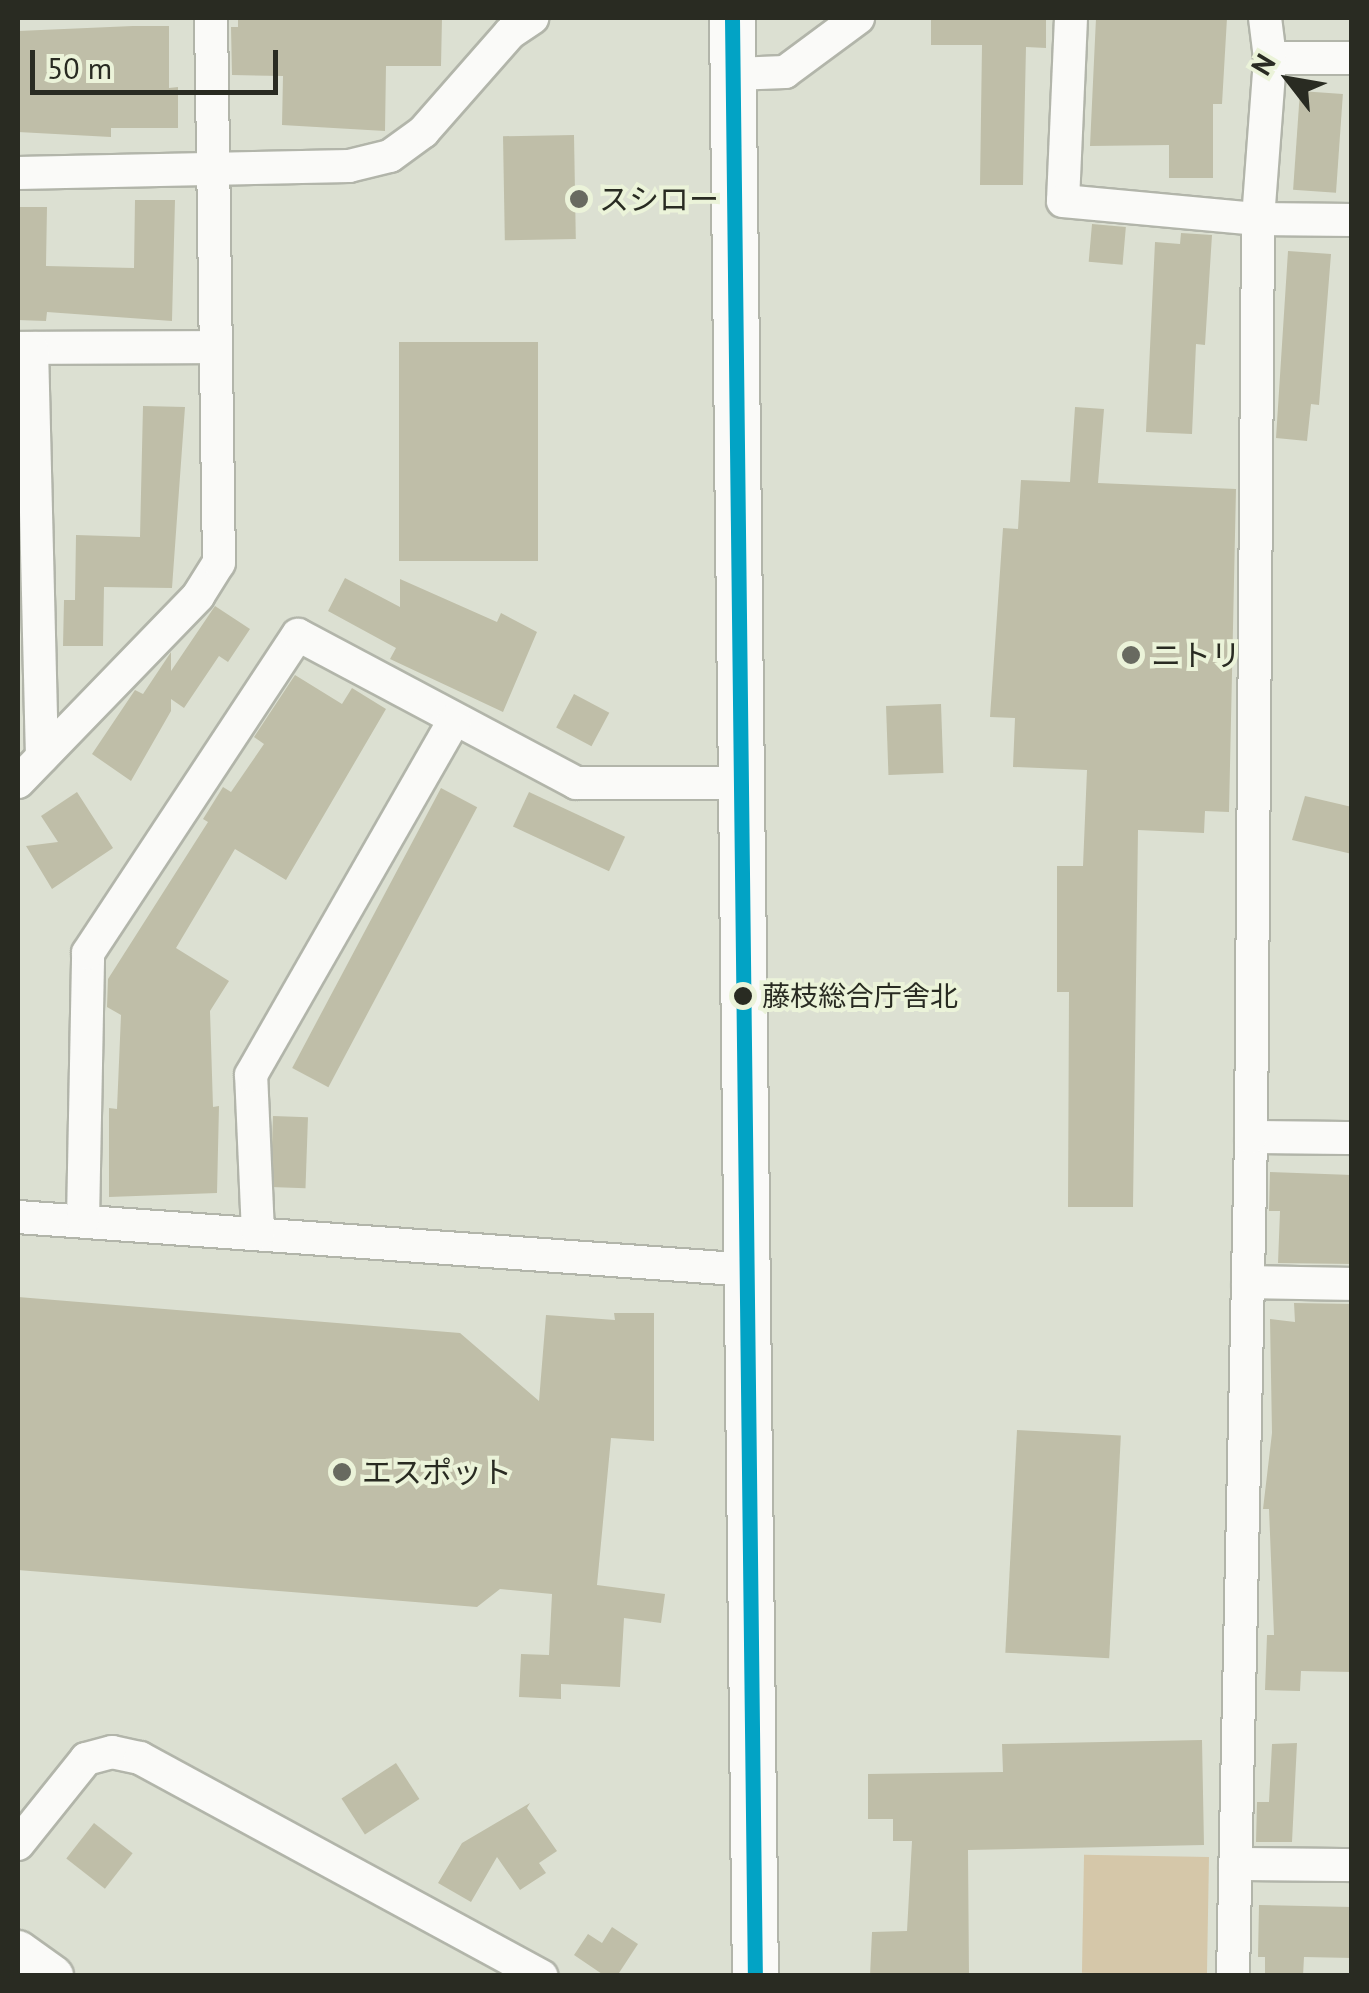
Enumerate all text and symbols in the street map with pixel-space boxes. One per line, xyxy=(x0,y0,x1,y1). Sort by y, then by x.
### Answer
scale bar xyxy=(35,30,282,92)
north arrow xyxy=(1239,30,1339,130)
text: N xyxy=(1242,47,1283,82)
text: 50 m xyxy=(47,48,112,87)
place label: スシロー xyxy=(599,181,719,217)
marker: スシロー xyxy=(568,188,590,210)
place label: ニトリ xyxy=(1151,637,1241,673)
marker: ニトリ xyxy=(1120,644,1142,666)
place label: 藤枝総合庁舎北 xyxy=(762,979,958,1013)
marker: 藤枝総合庁舎北 xyxy=(733,986,753,1006)
place label: エスポット xyxy=(362,1454,512,1490)
marker: エスポット xyxy=(331,1461,353,1483)

